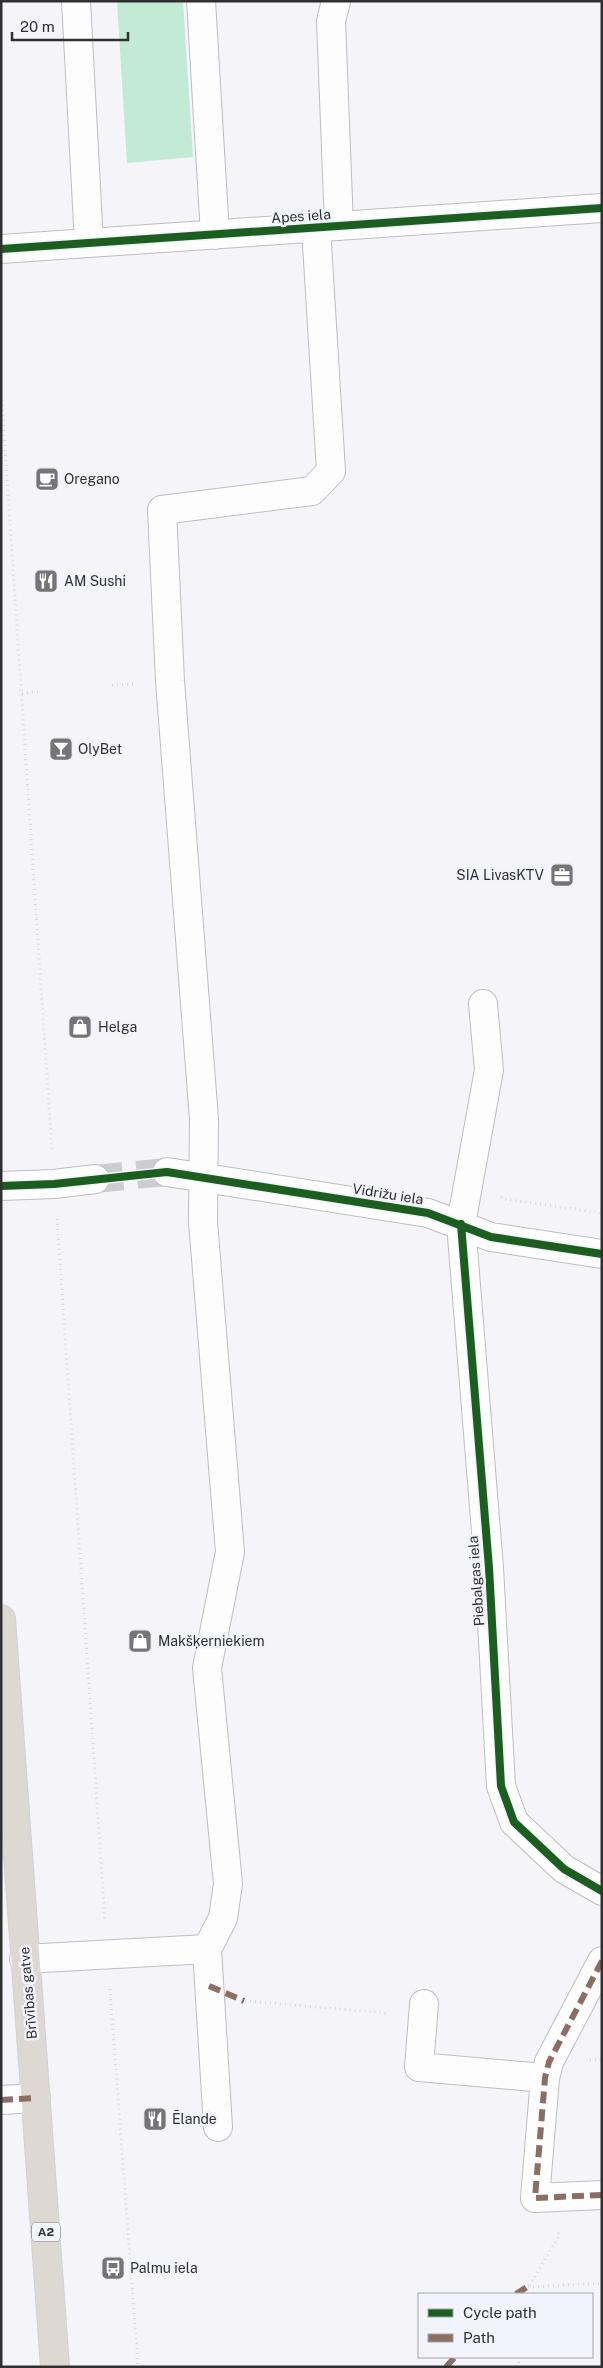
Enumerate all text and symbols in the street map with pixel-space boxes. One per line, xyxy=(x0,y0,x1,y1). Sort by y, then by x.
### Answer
scale bar xyxy=(12,10,129,42)
text: 20 m xyxy=(20,18,55,35)
street label: Apes iela xyxy=(271,206,331,226)
cafe icon: Oregano xyxy=(34,466,60,492)
place label: Oregano xyxy=(64,471,120,487)
restaurant icon: AM Sushi xyxy=(33,568,59,594)
place label: AM Sushi xyxy=(64,573,126,589)
bar icon: OlyBet xyxy=(48,736,74,762)
place label: OlyBet xyxy=(78,741,122,757)
office icon: SIA LivasKTV xyxy=(549,862,575,888)
place label: SIA LivasKTV xyxy=(456,867,545,883)
shop icon: Helga xyxy=(67,1014,93,1040)
place label: Helga xyxy=(98,1019,137,1035)
street label: Vidrižu iela xyxy=(351,1180,425,1208)
street label: Piebalgas iela xyxy=(465,1535,487,1627)
shop icon: Makšķerniekiem xyxy=(127,1628,153,1654)
place label: Makšķerniekiem xyxy=(158,1633,265,1649)
street label: Brīvības gatve xyxy=(16,1946,40,2040)
restaurant icon: Ēlande xyxy=(142,2106,168,2132)
place label: Ēlande xyxy=(172,2110,217,2127)
road number: A2 xyxy=(32,2222,60,2242)
bus stop icon: Palmu iela xyxy=(100,2255,126,2281)
place label: Palmu iela xyxy=(130,2260,198,2276)
legend xyxy=(418,2293,593,2358)
text: Cycle path xyxy=(463,2304,537,2321)
text: Path xyxy=(463,2329,495,2346)

